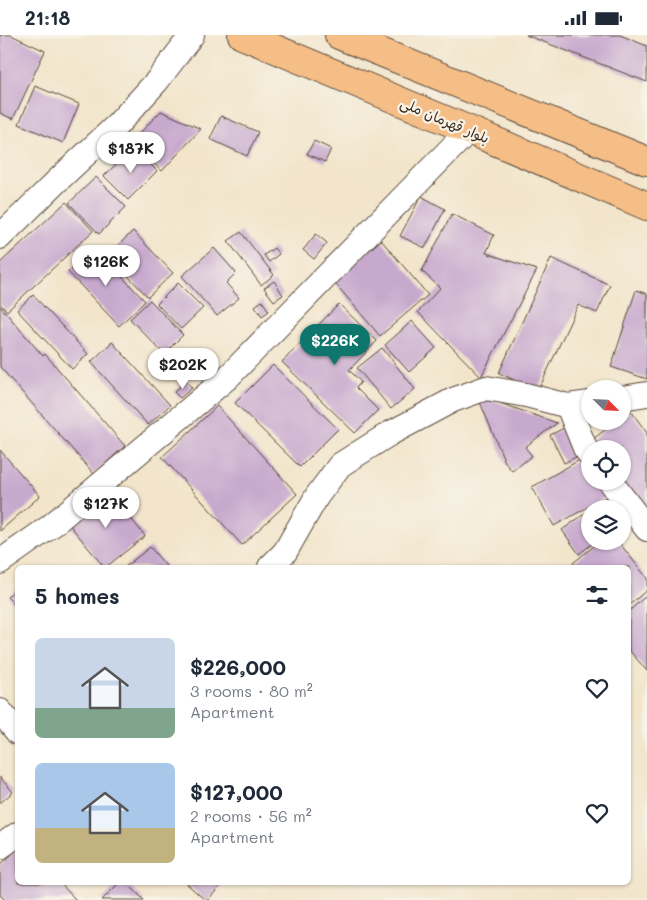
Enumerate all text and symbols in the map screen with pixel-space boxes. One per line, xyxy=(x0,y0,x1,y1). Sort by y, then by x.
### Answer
text: 21:18 xyxy=(25,5,70,30)
street label: بلوار قهرمان ملی xyxy=(398,93,492,147)
pin: $187K xyxy=(96,131,166,174)
text: $187K xyxy=(108,137,154,158)
pin: $126K xyxy=(71,245,141,287)
text: $126K xyxy=(83,250,129,271)
pin: $226K xyxy=(300,323,370,366)
text: $226K xyxy=(311,329,359,350)
pin: $202K xyxy=(148,347,218,390)
text: $202K xyxy=(159,353,207,374)
north arrow xyxy=(581,380,631,430)
map controls xyxy=(581,380,631,550)
button: locate xyxy=(581,440,631,490)
pin: $127K xyxy=(71,487,141,529)
text: $127K xyxy=(83,492,129,513)
button: layers xyxy=(581,500,631,550)
icon: filters xyxy=(583,581,611,609)
text: 5 homes xyxy=(35,582,120,609)
text: $226,000 xyxy=(190,653,286,680)
icon: home xyxy=(75,658,135,718)
icon: heart xyxy=(583,674,611,702)
text: 3 rooms · 80 m² xyxy=(190,680,313,701)
text: Apartment xyxy=(190,701,275,722)
text: $127,000 xyxy=(190,778,283,805)
icon: home xyxy=(75,783,135,843)
icon: heart xyxy=(583,799,611,827)
text: 2 rooms · 56 m² xyxy=(190,805,312,826)
text: Apartment xyxy=(190,826,275,847)

